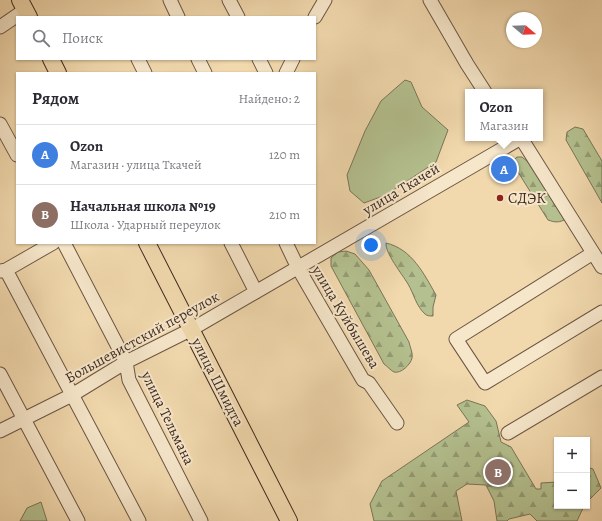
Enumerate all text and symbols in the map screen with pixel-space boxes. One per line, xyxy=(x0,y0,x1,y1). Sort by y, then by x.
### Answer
north arrow xyxy=(506,12,542,48)
search box xyxy=(16,16,316,60)
icon: search xyxy=(30,27,52,49)
text: Поиск xyxy=(62,28,103,48)
text: Рядом xyxy=(32,87,79,110)
popup xyxy=(465,89,543,141)
text: Найдено: 2 xyxy=(239,90,300,107)
text: Ozon xyxy=(479,97,513,117)
text: Магазин xyxy=(479,117,529,134)
text: Ozon xyxy=(70,136,103,156)
text: A xyxy=(41,146,49,163)
text: 120 m xyxy=(269,146,300,163)
pin: A xyxy=(491,154,517,184)
text: Магазин · улица Ткачей xyxy=(70,156,202,173)
street label: улица Ткачей xyxy=(358,158,443,220)
place label: СДЭК xyxy=(508,188,546,208)
marker: СДЭК xyxy=(495,193,505,203)
text: Начальная школа №19 xyxy=(70,196,216,216)
text: B xyxy=(41,206,49,223)
text: 210 m xyxy=(269,206,300,223)
text: Школа · Ударный переулок xyxy=(70,216,221,233)
your location xyxy=(361,235,381,255)
street label: улица Куйбышева xyxy=(307,261,385,372)
street label: Большевистский переулок xyxy=(61,286,223,388)
street label: улица Шмидта xyxy=(187,333,249,430)
street label: улица Тельмана xyxy=(136,367,199,468)
map controls xyxy=(554,437,590,509)
button: + xyxy=(554,437,590,473)
pin: B xyxy=(485,457,511,487)
button: − xyxy=(554,473,590,509)

